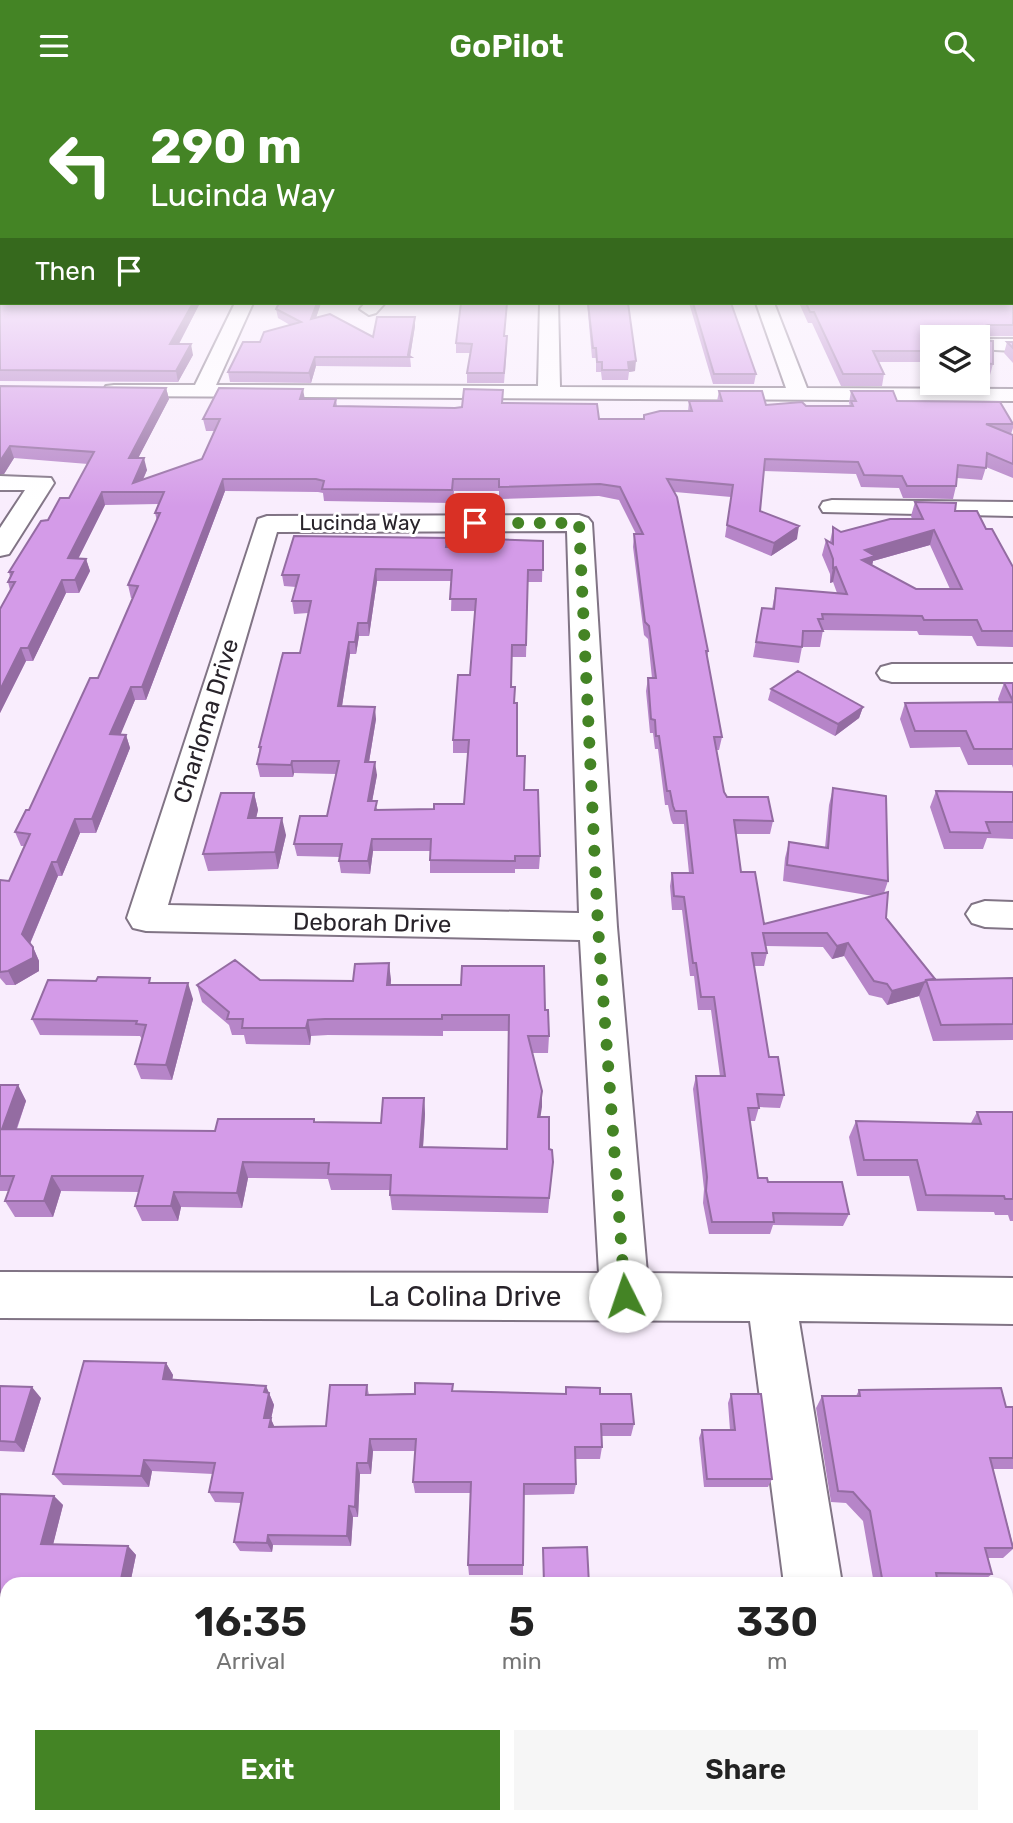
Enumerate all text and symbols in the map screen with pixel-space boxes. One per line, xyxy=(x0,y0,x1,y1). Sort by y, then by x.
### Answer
icon: menu xyxy=(35,27,73,65)
text: GoPilot xyxy=(449,27,564,65)
icon: search xyxy=(940,27,978,65)
text: 290 m xyxy=(150,117,302,175)
icon: left xyxy=(35,119,126,210)
text: Lucinda Way xyxy=(150,176,335,214)
icon: arrive xyxy=(110,252,148,290)
text: Then xyxy=(35,256,96,287)
map controls xyxy=(920,325,990,395)
button: layers xyxy=(920,325,990,395)
pin xyxy=(445,493,505,553)
icon: arrive xyxy=(456,504,494,542)
street label: Lucinda Way xyxy=(299,510,421,535)
street label: Charloma Drive xyxy=(168,635,244,807)
street label: Deborah Drive xyxy=(293,908,451,938)
position arrow xyxy=(588,1259,662,1333)
street label: La Colina Drive xyxy=(368,1280,562,1313)
text: 16:35 xyxy=(195,1597,307,1647)
text: 5 xyxy=(508,1597,535,1647)
text: 330 xyxy=(736,1597,818,1647)
text: Arrival xyxy=(216,1647,285,1675)
text: min xyxy=(502,1647,542,1675)
text: m xyxy=(767,1647,787,1675)
button: Exit xyxy=(35,1730,500,1810)
button: Share xyxy=(514,1730,978,1810)

